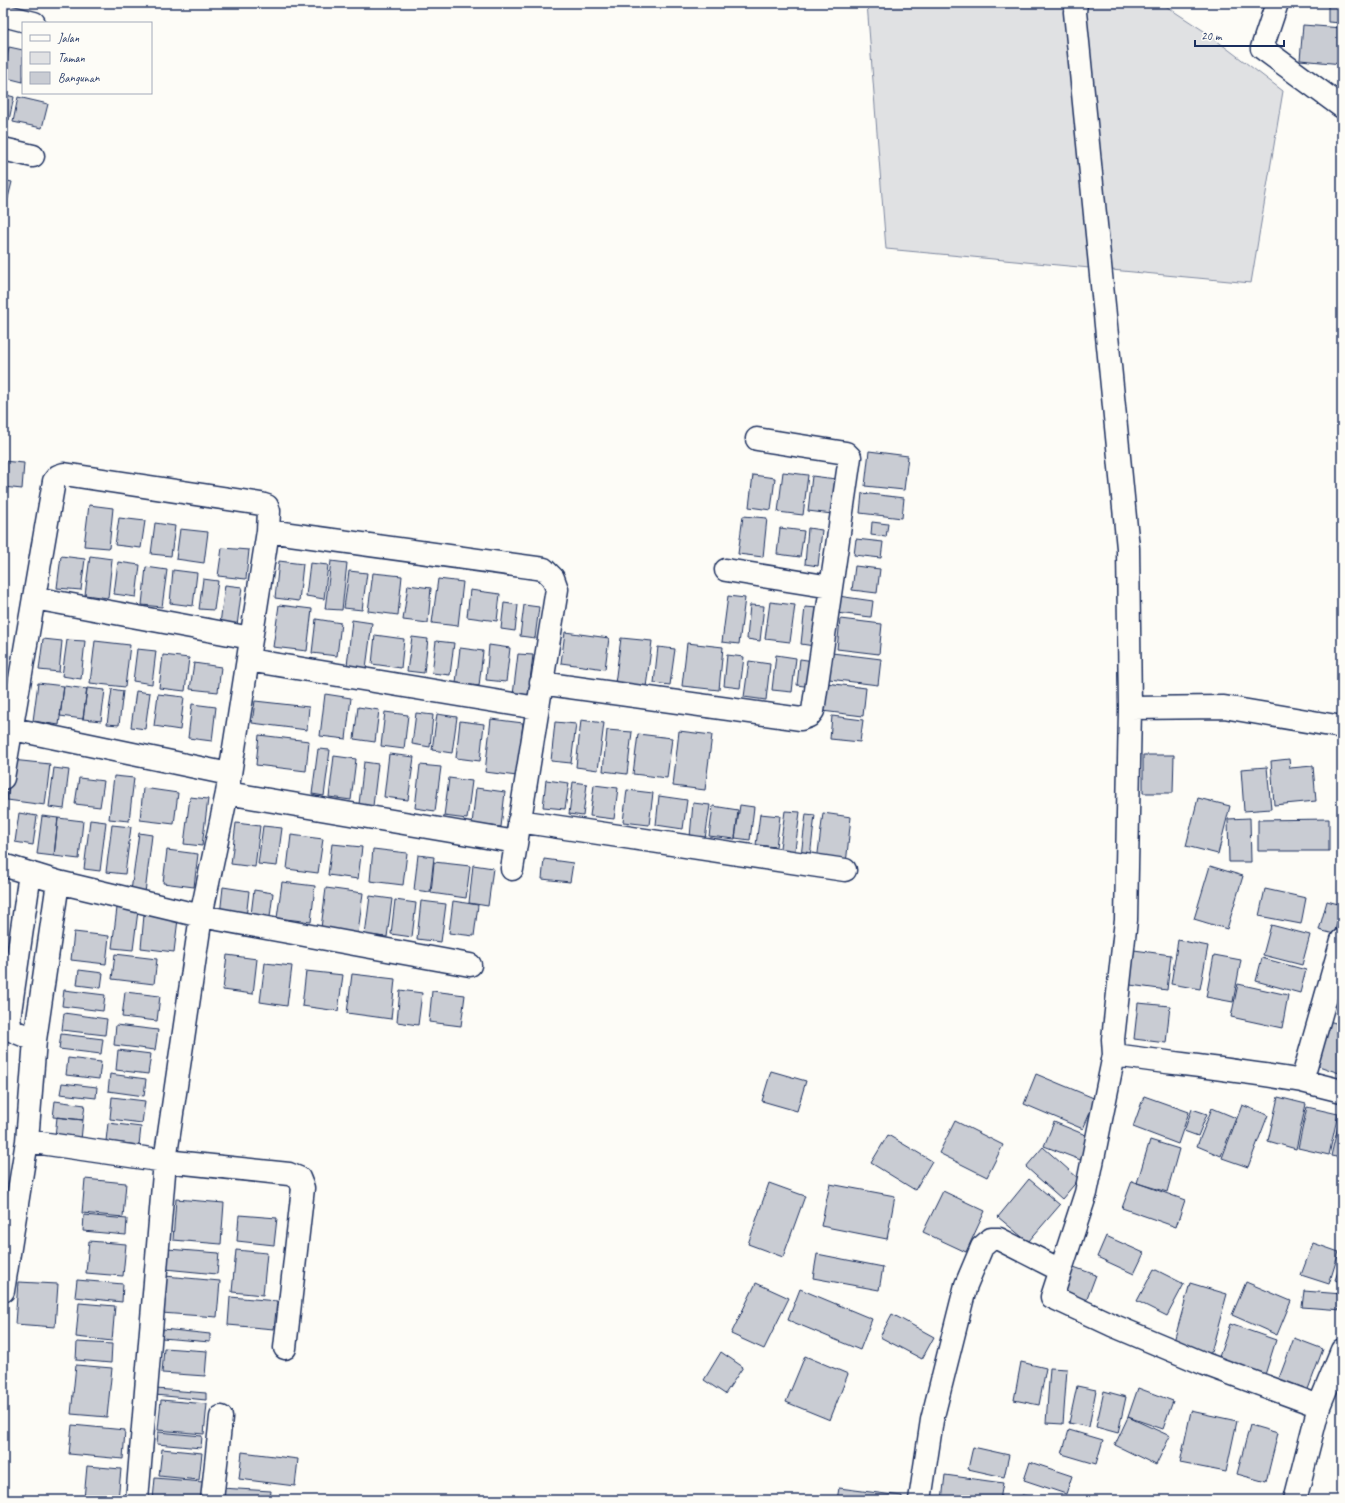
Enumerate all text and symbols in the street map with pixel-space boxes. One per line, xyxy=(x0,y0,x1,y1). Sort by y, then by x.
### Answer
legend xyxy=(22,22,152,94)
scale bar xyxy=(1195,22,1284,48)
text: 20 m xyxy=(1201,28,1223,44)
text: Jalan xyxy=(57,30,80,46)
text: Taman xyxy=(58,50,85,66)
text: Bangunan xyxy=(58,70,100,86)

